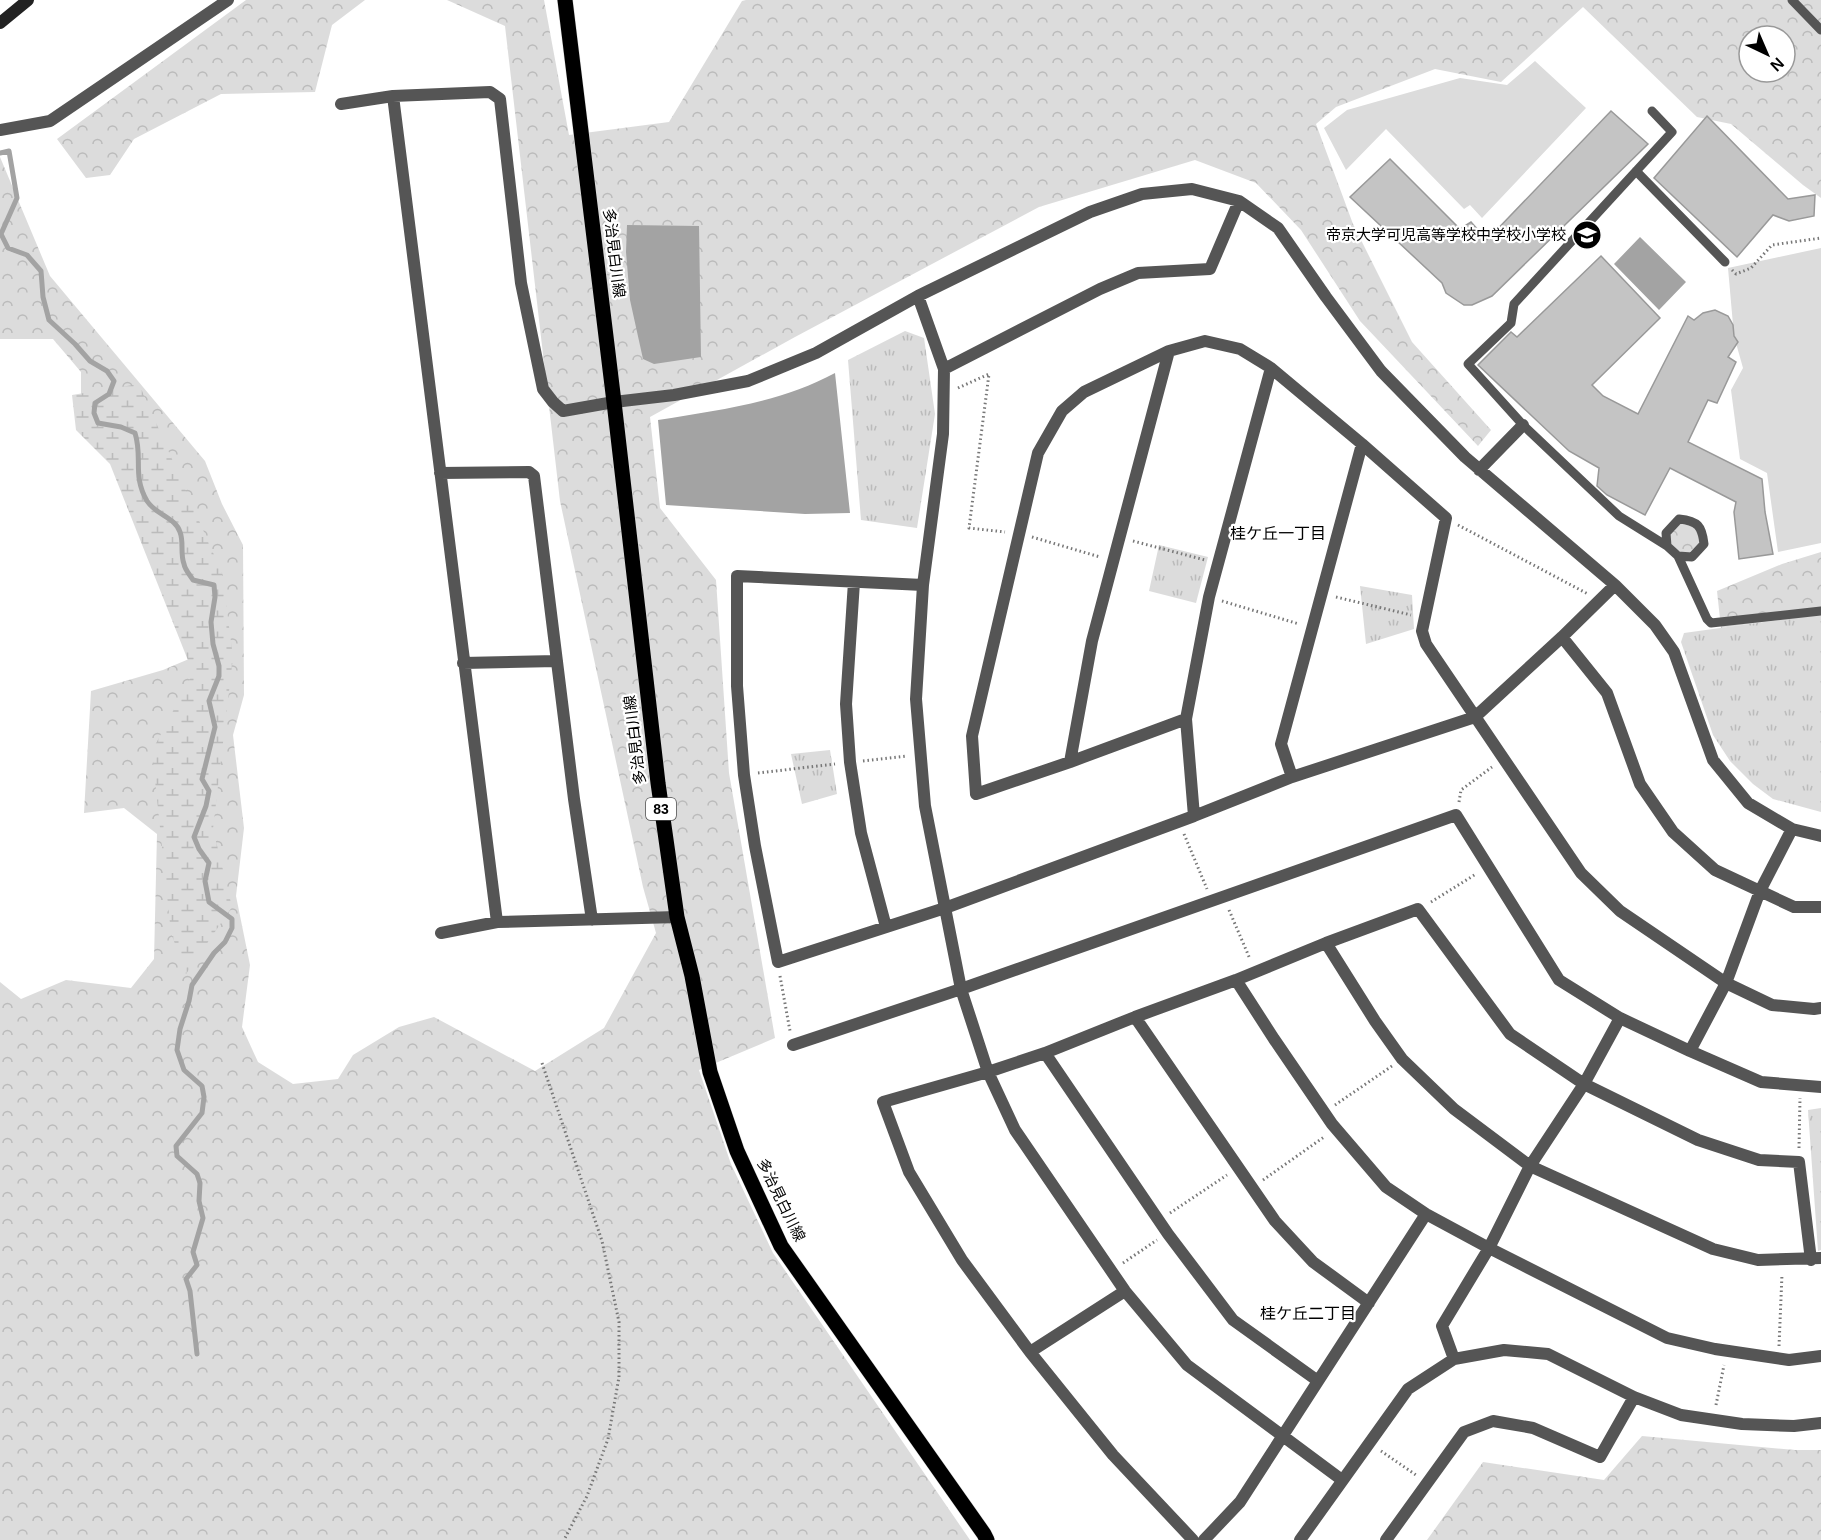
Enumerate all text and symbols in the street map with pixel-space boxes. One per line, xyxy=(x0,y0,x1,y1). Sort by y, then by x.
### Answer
north arrow xyxy=(1737,24,1797,84)
text: N xyxy=(1767,54,1787,75)
street label: 多治見白川線 xyxy=(601,207,628,299)
school or university icon: 帝京大学可児高等学校中学校小学校 xyxy=(1571,219,1603,251)
place label: 帝京大学可児高等学校中学校小学校 xyxy=(1326,226,1566,243)
district label: 桂ケ丘一丁目 xyxy=(1230,525,1326,542)
street label: 多治見白川線 xyxy=(621,694,648,786)
road number: 83 xyxy=(646,798,676,820)
street label: 多治見白川線 xyxy=(754,1156,809,1244)
district label: 桂ケ丘二丁目 xyxy=(1260,1305,1356,1322)

